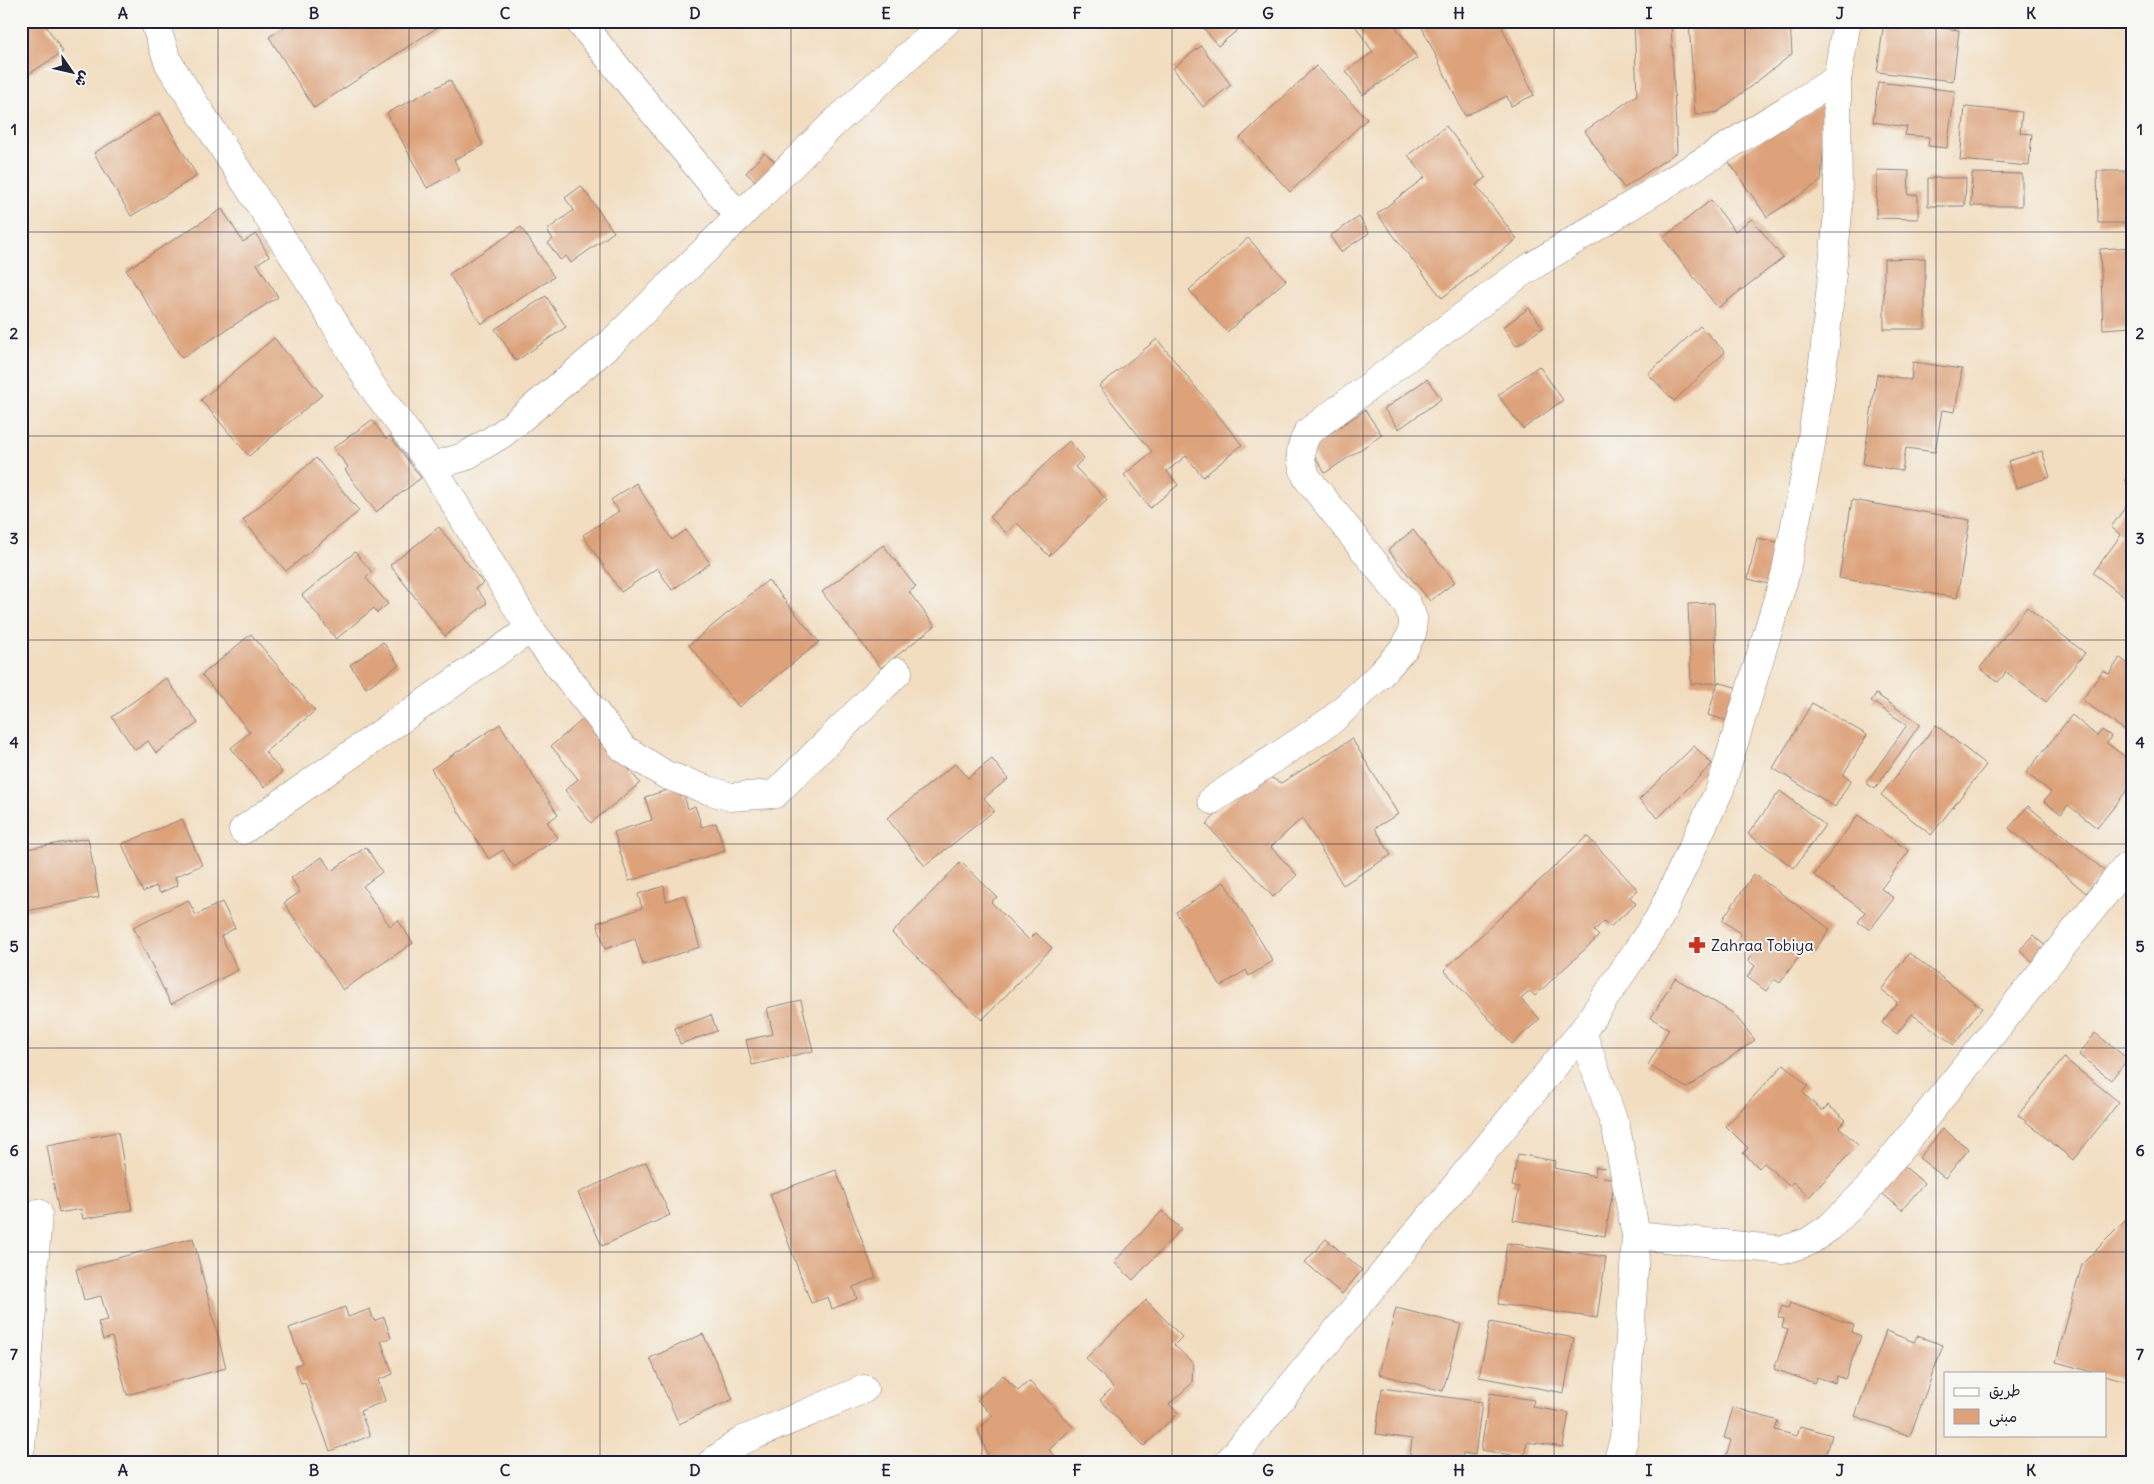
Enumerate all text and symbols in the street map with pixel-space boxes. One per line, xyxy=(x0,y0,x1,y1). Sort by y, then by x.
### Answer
text: A xyxy=(118,3,128,23)
text: B xyxy=(309,3,320,23)
text: C xyxy=(500,3,511,23)
text: D xyxy=(689,3,701,23)
text: E xyxy=(881,3,891,23)
text: F xyxy=(1072,3,1082,23)
text: G xyxy=(1262,3,1274,23)
text: H xyxy=(1453,3,1465,23)
text: I xyxy=(1646,3,1653,23)
text: J xyxy=(1836,3,1845,23)
text: K xyxy=(2026,3,2036,23)
north arrow xyxy=(48,48,98,98)
text: ش xyxy=(71,68,95,91)
text: 1 xyxy=(11,119,17,139)
text: 1 xyxy=(2137,119,2143,139)
text: 2 xyxy=(10,323,19,343)
text: 2 xyxy=(2136,323,2145,343)
text: 3 xyxy=(9,528,19,548)
text: 3 xyxy=(2135,528,2145,548)
text: 4 xyxy=(9,732,19,752)
text: 4 xyxy=(2135,732,2145,752)
pharmacy icon: Zahraa Tobiya xyxy=(1687,935,1707,955)
place label: Zahraa Tobiya xyxy=(1711,935,1814,955)
text: 5 xyxy=(9,936,19,956)
text: 5 xyxy=(2135,936,2145,956)
text: 6 xyxy=(9,1140,19,1160)
text: 6 xyxy=(2135,1140,2145,1160)
text: 7 xyxy=(10,1344,18,1364)
text: 7 xyxy=(2136,1344,2144,1364)
legend xyxy=(1944,1372,2106,1436)
text: طريق xyxy=(1989,1381,2021,1400)
text: مبنى xyxy=(1989,1407,2017,1427)
text: A xyxy=(118,1460,128,1480)
text: B xyxy=(309,1460,320,1480)
text: C xyxy=(500,1460,511,1480)
text: D xyxy=(689,1460,701,1480)
text: E xyxy=(881,1460,891,1480)
text: F xyxy=(1072,1460,1082,1480)
text: G xyxy=(1262,1460,1274,1480)
text: H xyxy=(1453,1460,1465,1480)
text: I xyxy=(1646,1460,1653,1480)
text: J xyxy=(1836,1460,1845,1480)
text: K xyxy=(2026,1460,2036,1480)

